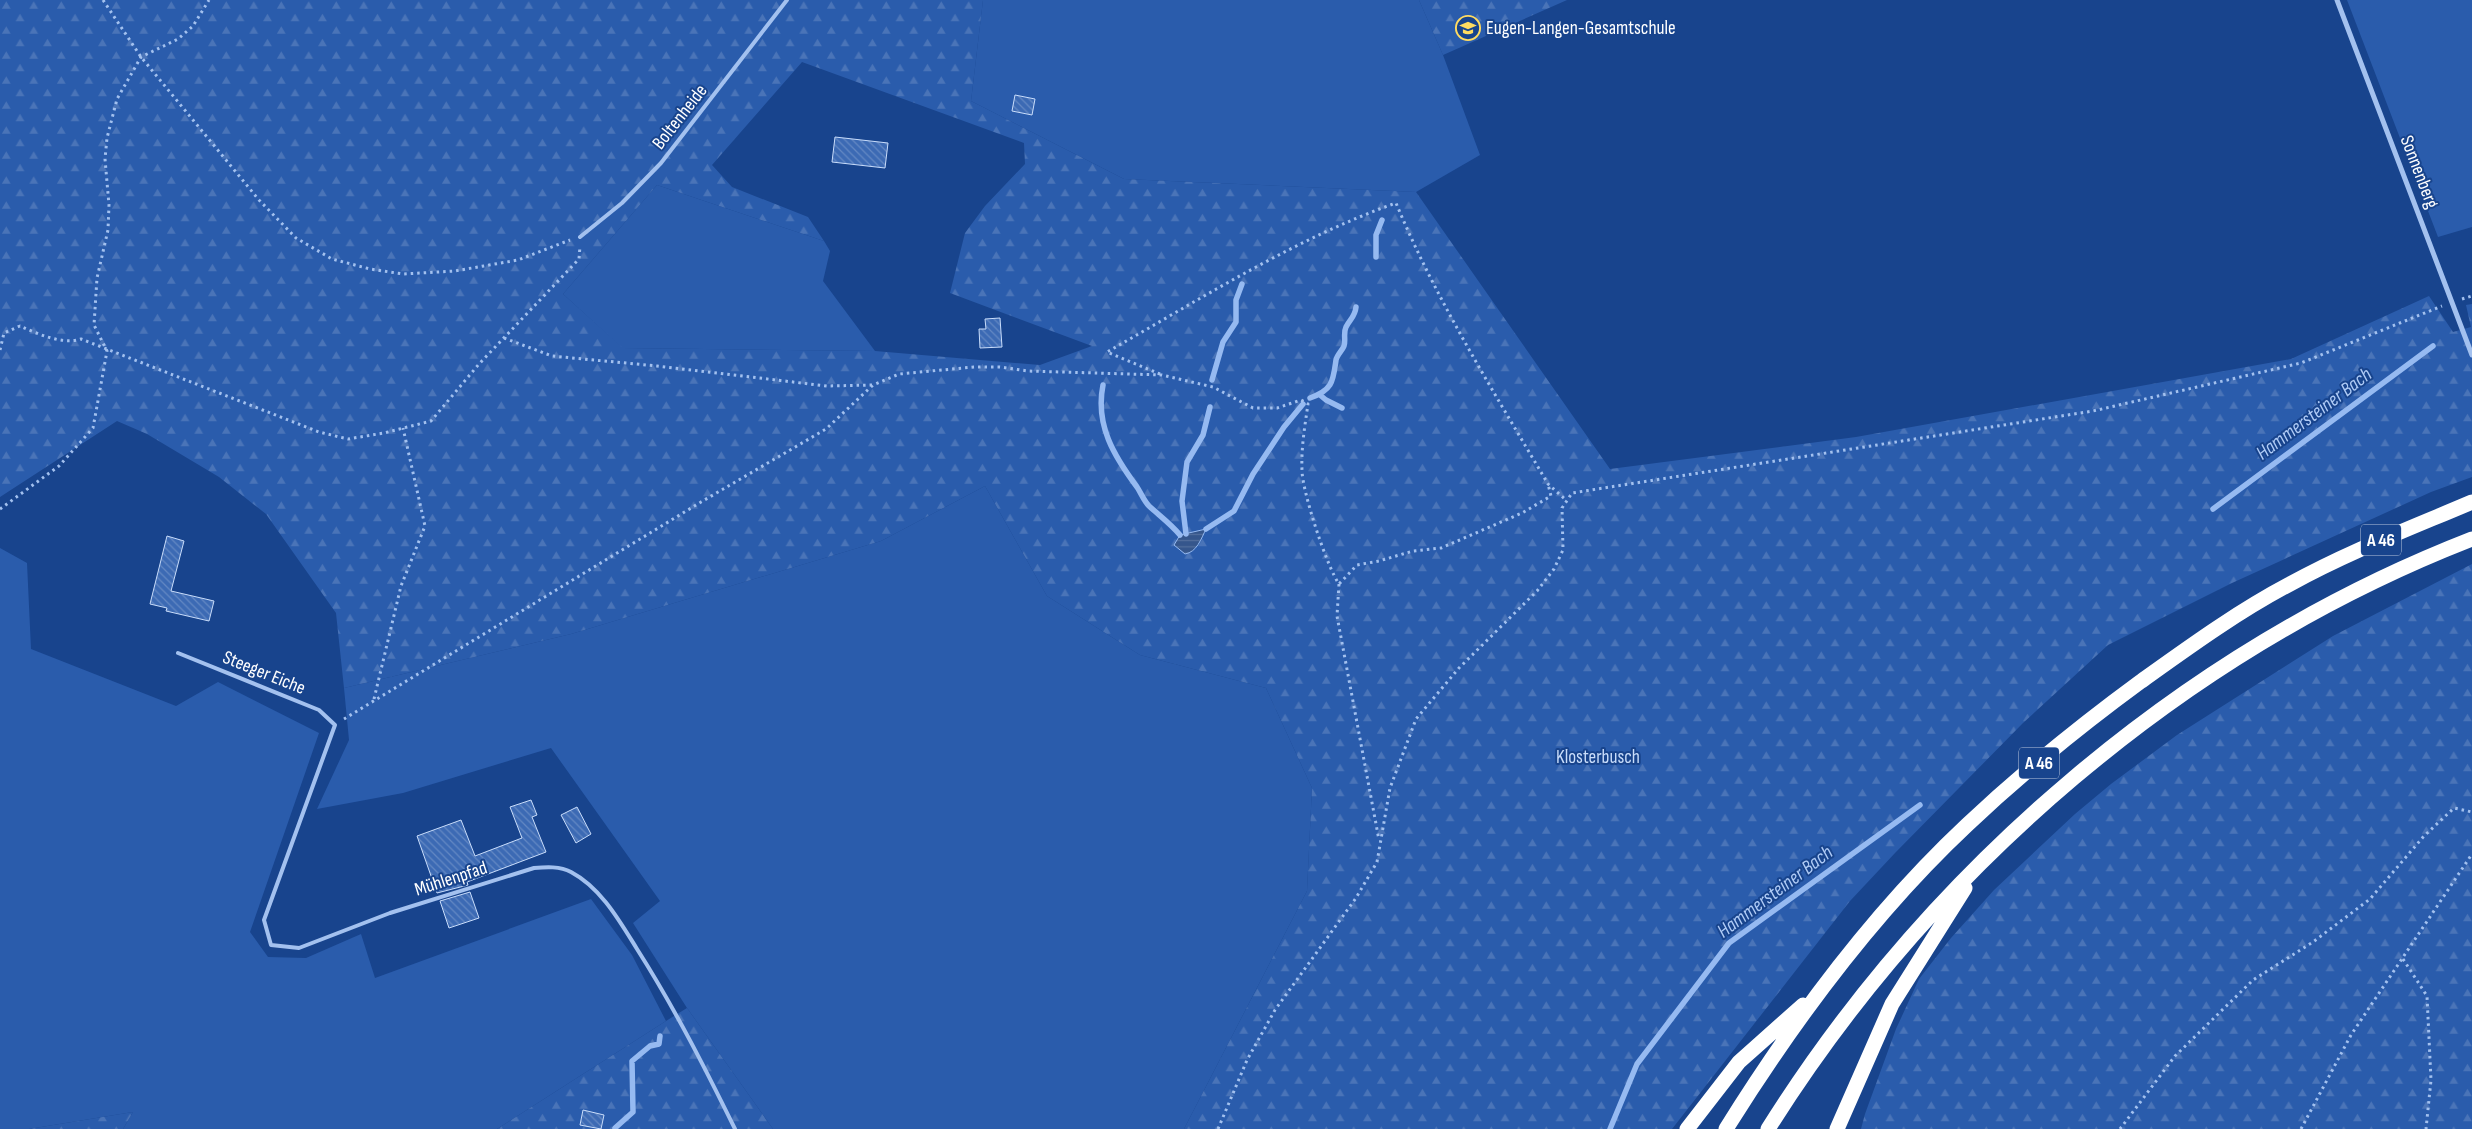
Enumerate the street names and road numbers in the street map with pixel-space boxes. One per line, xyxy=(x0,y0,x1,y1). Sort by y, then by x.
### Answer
street label: Boltenheide xyxy=(647,80,713,154)
street label: Sonnenberg xyxy=(2395,132,2444,212)
road number: A 46 xyxy=(2361,524,2401,556)
street label: Steeger Eiche xyxy=(219,646,309,700)
road number: A 46 xyxy=(2019,748,2059,778)
street label: Mühlenpfad xyxy=(412,856,490,902)

